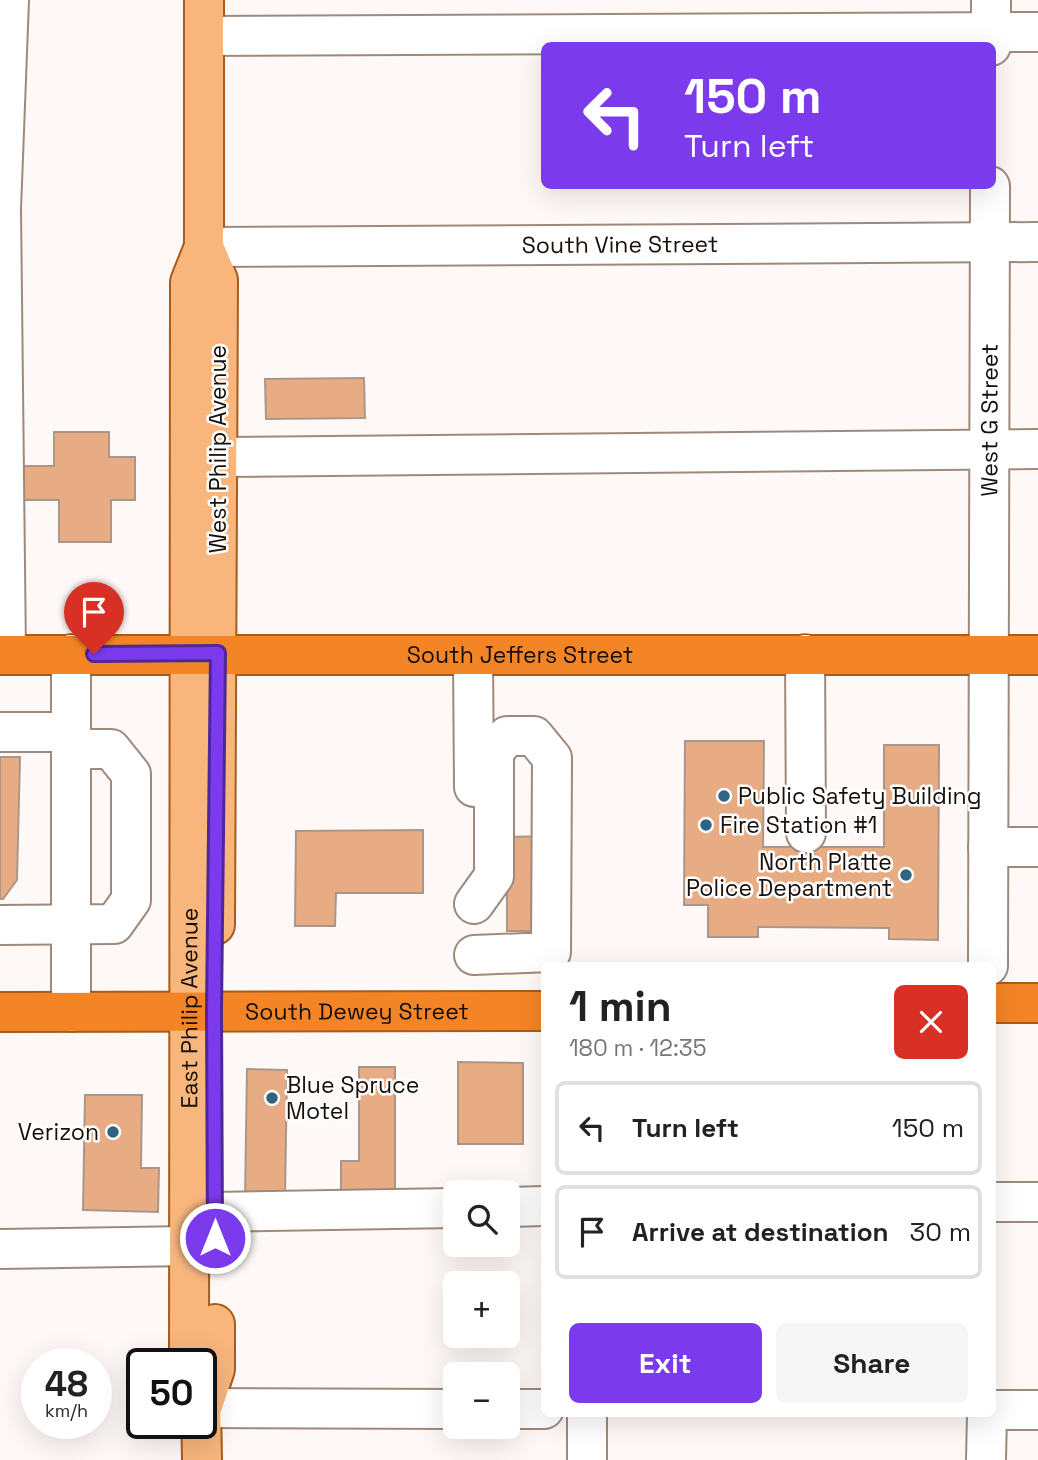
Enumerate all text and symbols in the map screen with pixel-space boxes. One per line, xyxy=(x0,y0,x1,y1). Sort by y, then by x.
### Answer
text: 150 m xyxy=(684,65,822,127)
icon: left xyxy=(569,70,660,161)
text: Turn left xyxy=(684,126,814,166)
street label: South Vine Street xyxy=(522,229,718,260)
street label: West G Street xyxy=(974,343,1005,497)
street label: West Philip Avenue xyxy=(203,345,233,553)
pin xyxy=(64,582,124,654)
icon: arrive xyxy=(75,593,113,631)
street label: South Jeffers Street xyxy=(407,640,633,670)
place label: Public Safety Building xyxy=(738,781,981,811)
marker: Public Safety Building xyxy=(716,788,732,804)
place label: Fire Station #1 xyxy=(720,810,877,840)
marker: Fire Station #1 xyxy=(698,817,714,833)
place label: North Platte Police Department xyxy=(686,847,892,903)
marker: North Platte Police Department xyxy=(898,867,914,883)
street label: East Philip Avenue xyxy=(174,907,204,1109)
text: 1 min xyxy=(569,980,672,1033)
button: close xyxy=(894,985,968,1059)
street label: South Dewey Street xyxy=(245,996,469,1027)
text: 180 m · 12:35 xyxy=(569,1033,706,1063)
place label: Blue Spruce Motel xyxy=(286,1070,419,1126)
marker: Blue Spruce Motel xyxy=(264,1090,280,1106)
icon: left xyxy=(573,1109,611,1147)
text: Turn left xyxy=(632,1111,739,1145)
text: 150 m xyxy=(892,1111,964,1145)
place label: Verizon xyxy=(18,1117,99,1147)
marker: Verizon xyxy=(105,1124,121,1140)
map controls xyxy=(443,1180,520,1439)
button: search xyxy=(443,1180,520,1257)
position arrow xyxy=(178,1201,252,1275)
icon: arrive xyxy=(573,1213,611,1251)
text: Arrive at destination xyxy=(632,1215,889,1249)
text: 30 m xyxy=(910,1215,971,1249)
button: + xyxy=(443,1271,520,1348)
button: Exit xyxy=(569,1323,762,1403)
button: Share xyxy=(776,1323,968,1403)
speed limit sign: 50 xyxy=(126,1348,217,1439)
text: 48 xyxy=(45,1362,88,1406)
button: − xyxy=(443,1362,520,1439)
text: km/h xyxy=(45,1399,88,1422)

